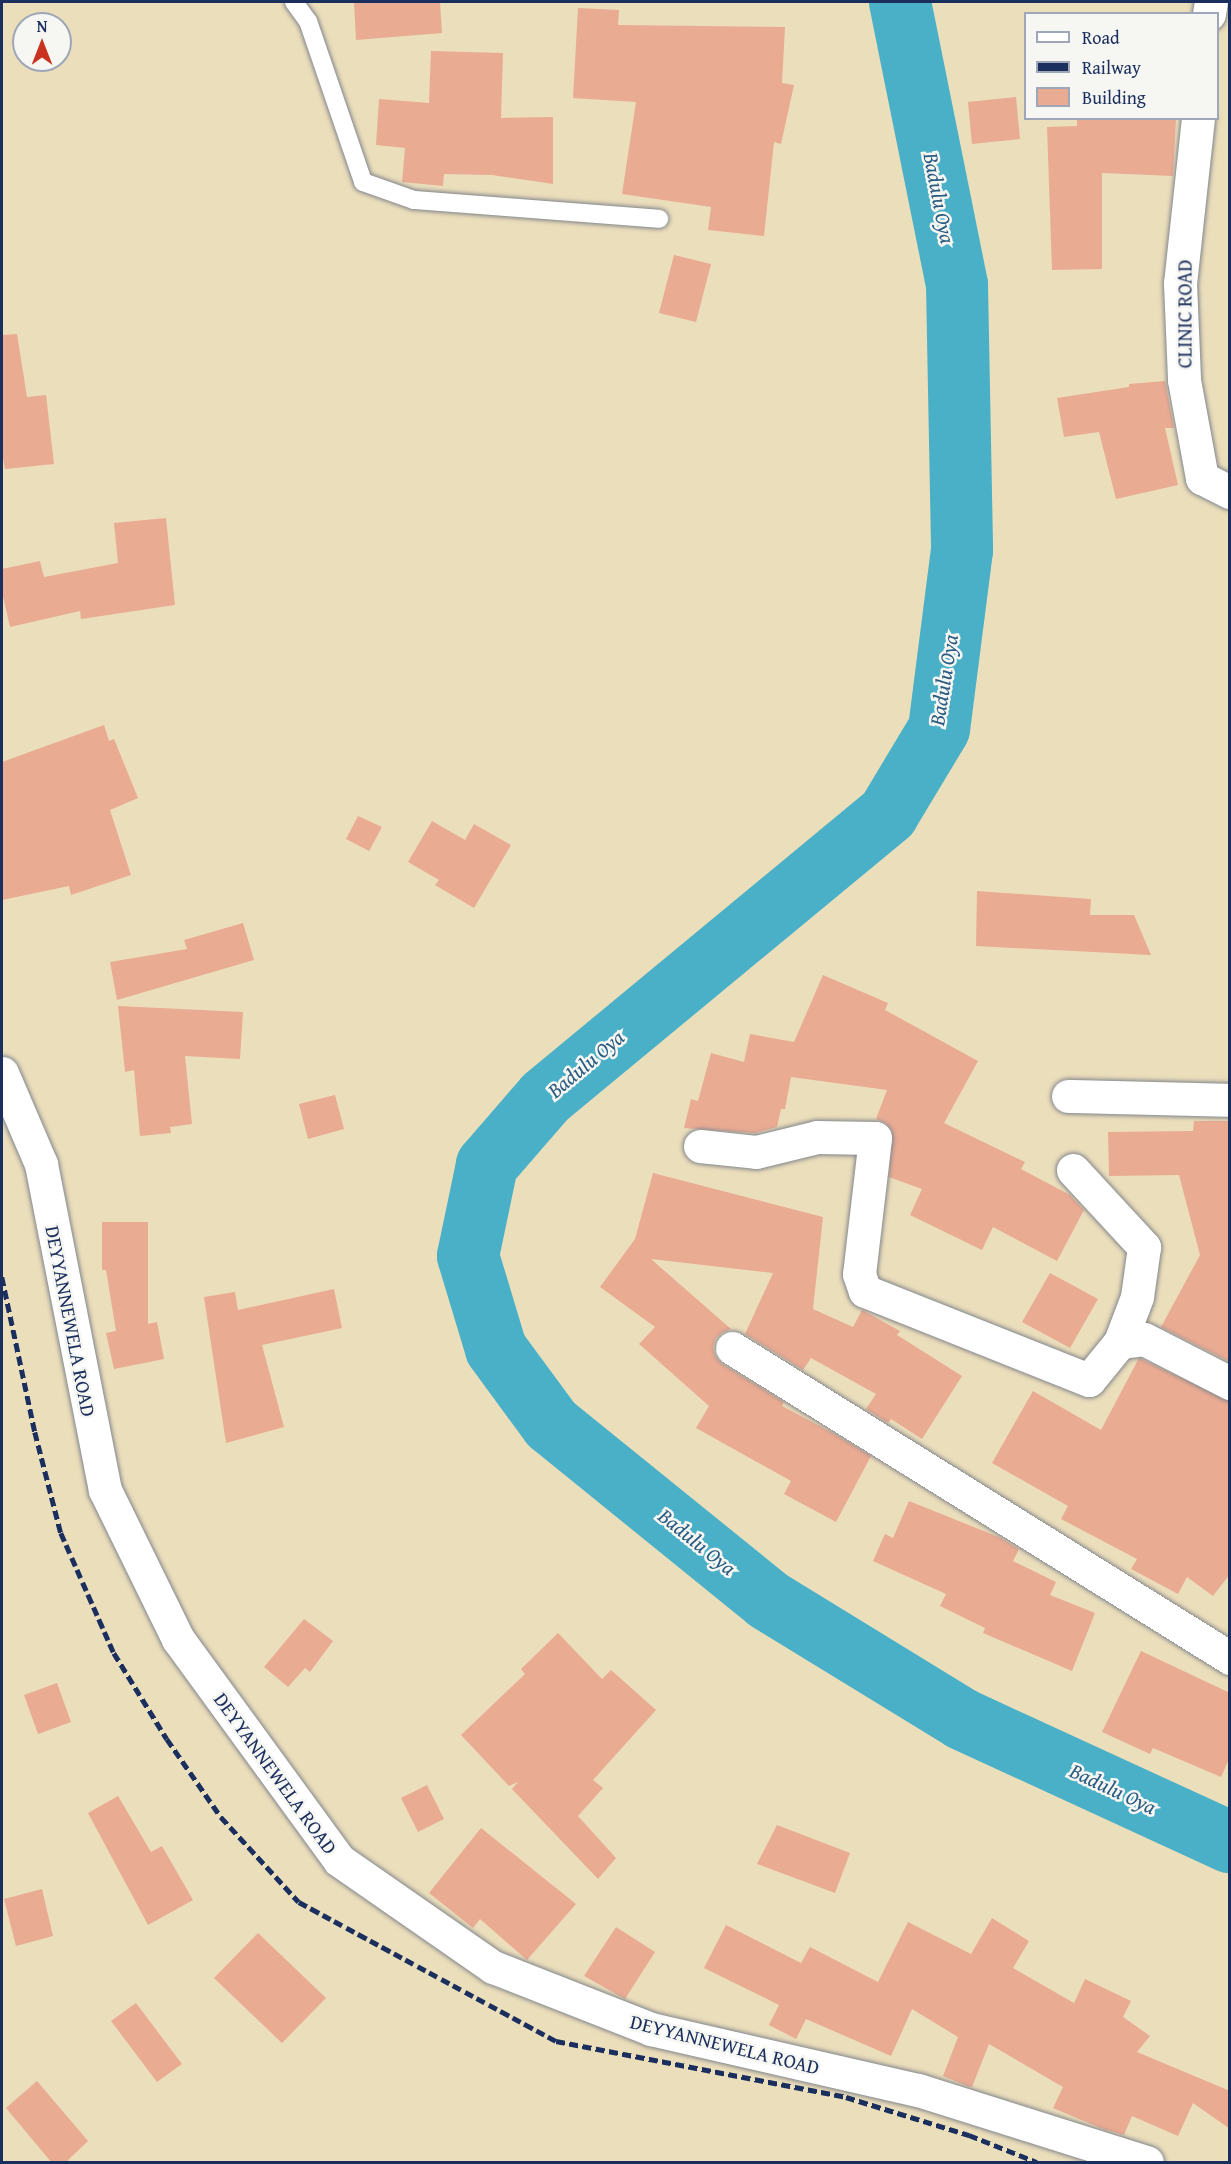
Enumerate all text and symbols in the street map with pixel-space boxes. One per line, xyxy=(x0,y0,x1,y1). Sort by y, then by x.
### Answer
north arrow xyxy=(12,12,72,72)
legend xyxy=(1024,12,1219,120)
text: N xyxy=(37,14,47,38)
text: Road xyxy=(1082,24,1120,51)
text: Railway xyxy=(1082,54,1141,81)
text: Building xyxy=(1082,84,1146,111)
water label: Badulu Oya xyxy=(918,150,960,246)
street label: CLINIC ROAD xyxy=(1172,260,1196,368)
water label: Badulu Oya xyxy=(924,633,964,727)
water label: Badulu Oya xyxy=(543,1025,629,1103)
street label: DEYYANNEWELA ROAD xyxy=(41,1224,101,1418)
water label: Badulu Oya xyxy=(653,1503,741,1581)
street label: DEYYANNEWELA ROAD xyxy=(209,1688,343,1858)
water label: Badulu Oya xyxy=(1066,1758,1160,1820)
street label: DEYYANNEWELA ROAD xyxy=(628,2009,822,2079)

